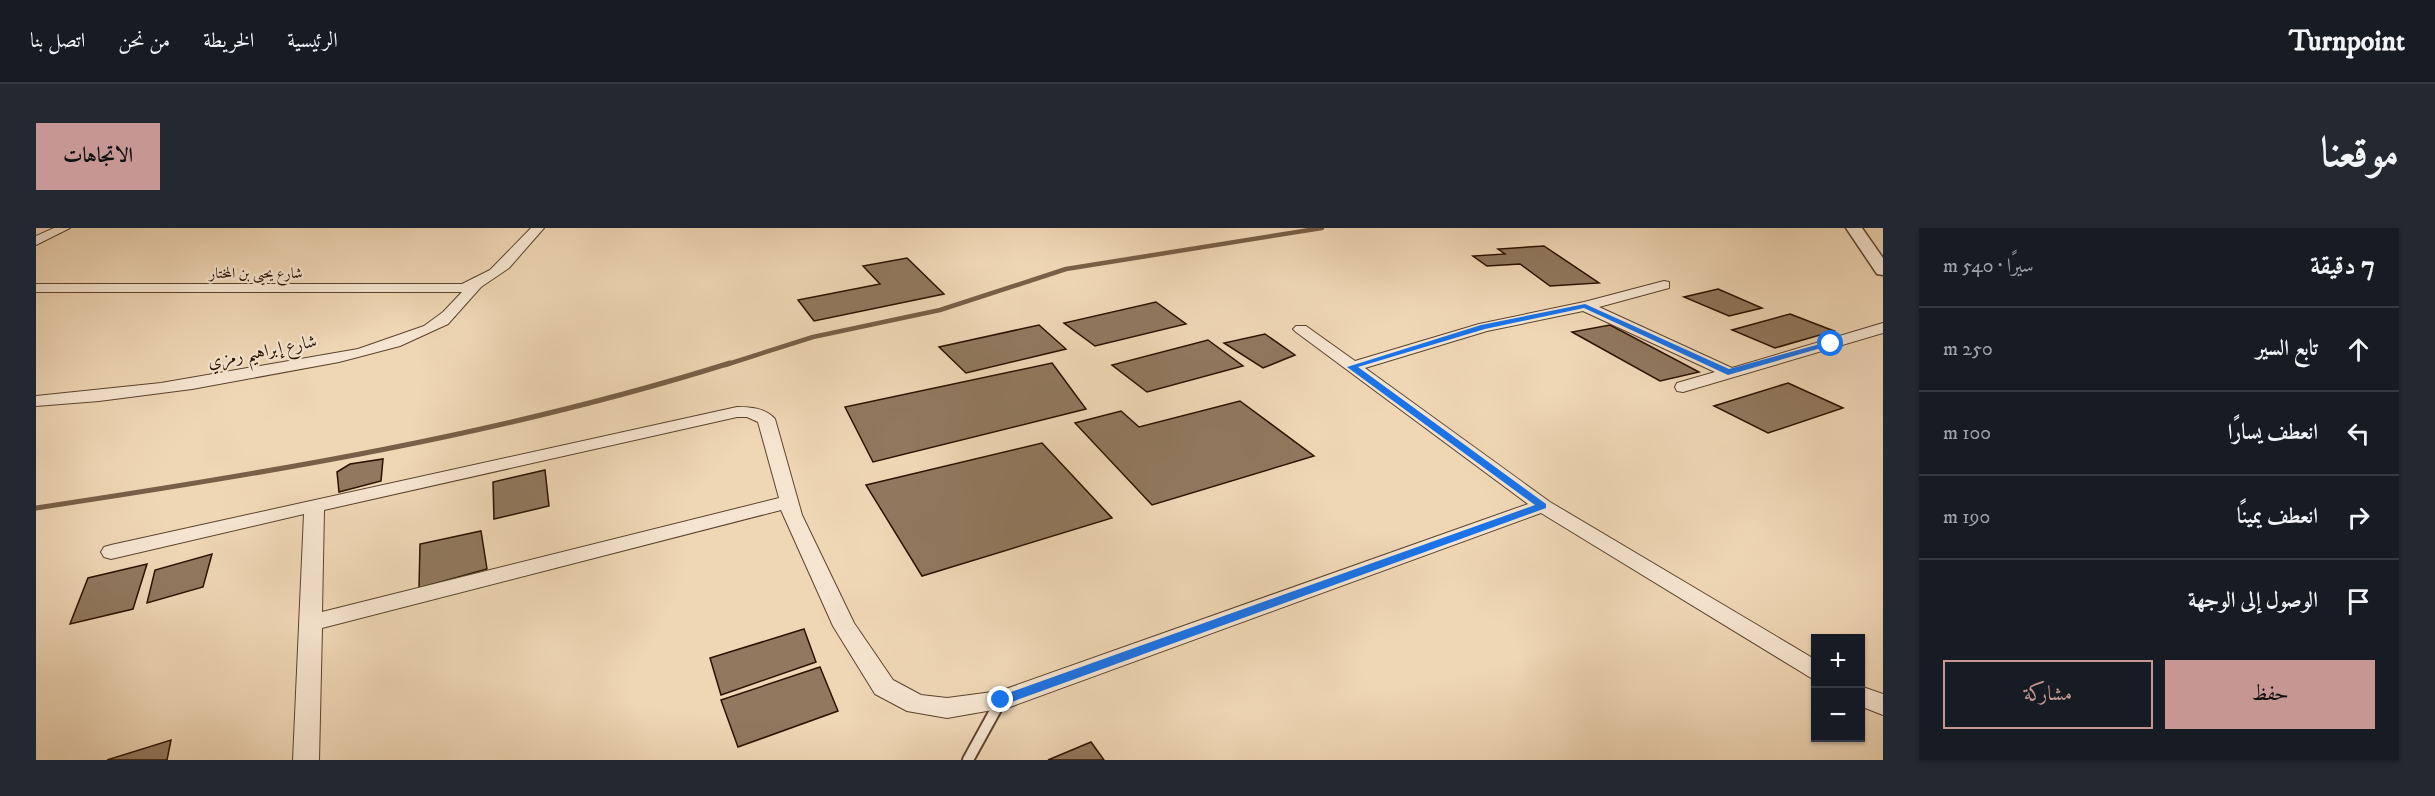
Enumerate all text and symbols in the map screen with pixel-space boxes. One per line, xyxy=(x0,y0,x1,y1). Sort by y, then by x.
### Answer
text: Turnpoint xyxy=(2289,24,2405,59)
text: اتصل بنا xyxy=(30,28,85,54)
text: من نحن xyxy=(118,28,170,54)
text: الخريطة xyxy=(203,28,254,54)
text: الرئيسية xyxy=(287,28,338,54)
button: الاتجاهات xyxy=(36,123,160,190)
text: موقعنا xyxy=(2321,128,2399,180)
text: 7 دقيقة xyxy=(2310,250,2375,283)
text: سيرًا · 540 m xyxy=(1943,254,2034,279)
street label: شارع يحيى بن المختار xyxy=(207,264,303,286)
route start xyxy=(1817,330,1843,356)
street label: شارع إبراهيم رمزي xyxy=(206,331,320,379)
icon: ahead xyxy=(2342,333,2375,366)
text: تابع السير xyxy=(2256,335,2318,362)
text: 250 m xyxy=(1943,337,1993,362)
icon: left xyxy=(2342,417,2375,450)
text: انعطف يسارًا xyxy=(2228,419,2318,446)
text: 100 m xyxy=(1943,421,1991,446)
icon: right xyxy=(2342,501,2375,534)
text: انعطف يمينًا xyxy=(2237,503,2318,530)
text: 190 m xyxy=(1943,505,1990,530)
icon: arrive xyxy=(2342,585,2375,618)
text: الوصول إلى الوجهة xyxy=(2188,587,2318,614)
map controls xyxy=(1811,634,1865,742)
button: + xyxy=(1811,634,1865,688)
button: مشاركة xyxy=(1943,660,2153,729)
button: حفظ xyxy=(2165,660,2375,729)
route end xyxy=(987,686,1013,712)
button: − xyxy=(1811,688,1865,742)

